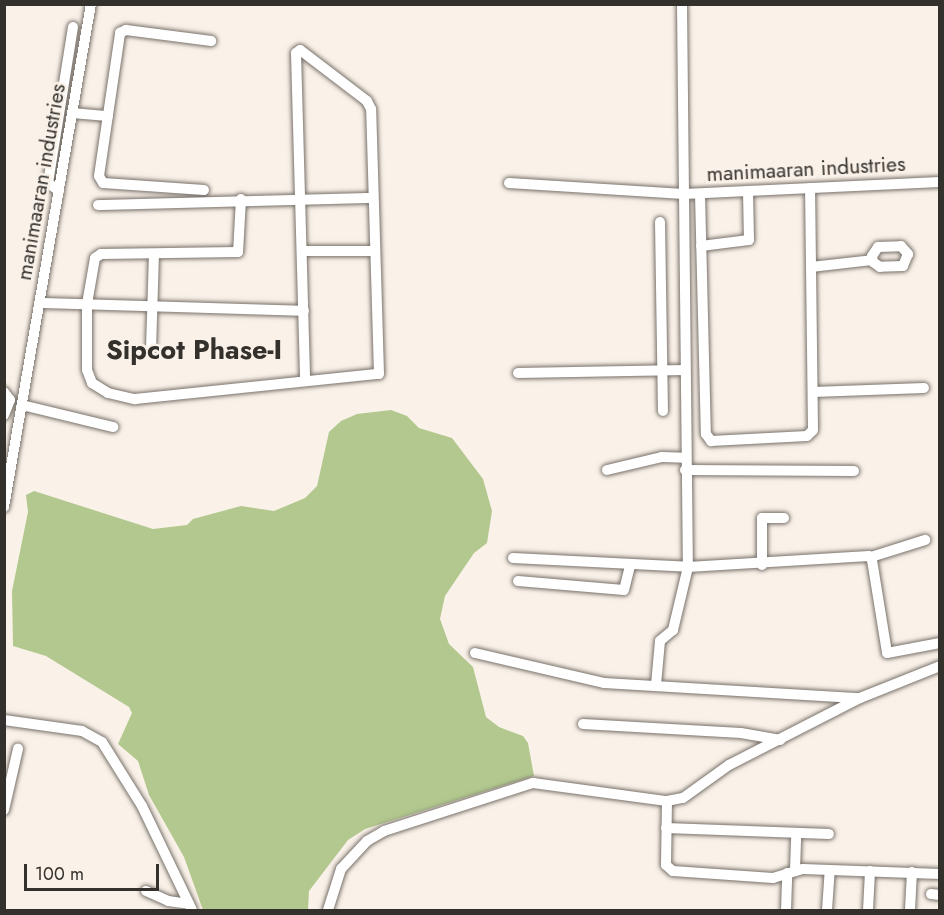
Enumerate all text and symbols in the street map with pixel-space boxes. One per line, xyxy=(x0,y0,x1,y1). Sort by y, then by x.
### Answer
street label: manimaaran industries xyxy=(11,82,71,282)
street label: manimaaran industries xyxy=(706,151,906,187)
district label: Sipcot Phase-I xyxy=(106,334,282,366)
scale bar xyxy=(27,852,162,890)
text: 100 m xyxy=(35,861,84,887)

